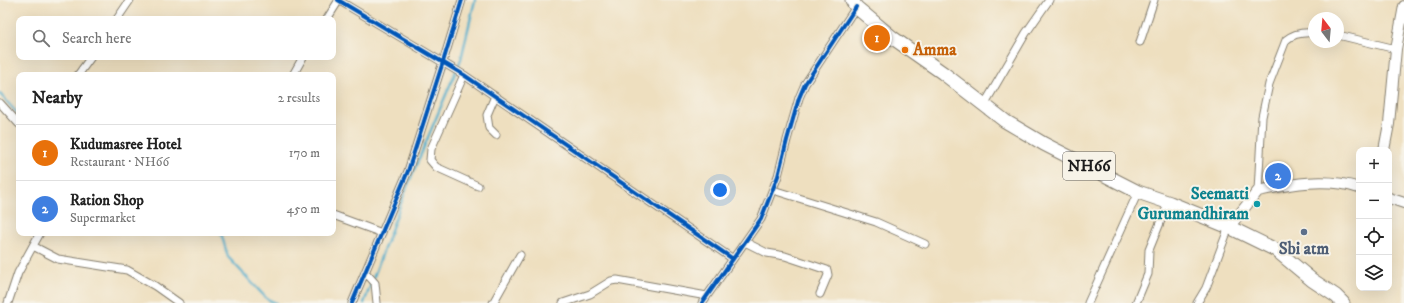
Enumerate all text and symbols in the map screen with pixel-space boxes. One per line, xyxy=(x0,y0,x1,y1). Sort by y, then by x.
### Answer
north arrow xyxy=(1308,12,1344,48)
search box xyxy=(16,16,336,60)
pin: 1 xyxy=(864,23,890,53)
icon: search xyxy=(30,27,52,49)
text: Search here xyxy=(62,29,131,48)
place label: Amma xyxy=(912,39,957,61)
marker: Amma xyxy=(900,45,910,55)
text: Nearby xyxy=(32,87,82,109)
text: 2 results xyxy=(278,90,320,106)
text: Kudumasree Hotel xyxy=(70,135,181,154)
text: 1 xyxy=(43,145,47,161)
text: 170 m xyxy=(289,145,320,161)
map controls xyxy=(1356,147,1392,291)
button: + xyxy=(1356,147,1392,183)
road number: NH66 xyxy=(1063,152,1115,180)
text: Restaurant · NH66 xyxy=(70,154,169,170)
pin: 2 xyxy=(1265,161,1291,191)
your location xyxy=(710,180,730,200)
place label: Seematti Gurumandhiram xyxy=(1137,183,1250,225)
button: − xyxy=(1356,183,1392,219)
text: Ration Shop xyxy=(70,191,144,210)
marker: Seematti Gurumandhiram xyxy=(1252,199,1262,209)
text: 2 xyxy=(42,201,48,217)
text: 450 m xyxy=(287,201,320,217)
text: Supermarket xyxy=(70,210,136,226)
button: locate xyxy=(1356,219,1392,255)
marker: Sbi atm xyxy=(1299,227,1309,237)
place label: Sbi atm xyxy=(1279,238,1329,260)
button: layers xyxy=(1356,255,1392,291)

